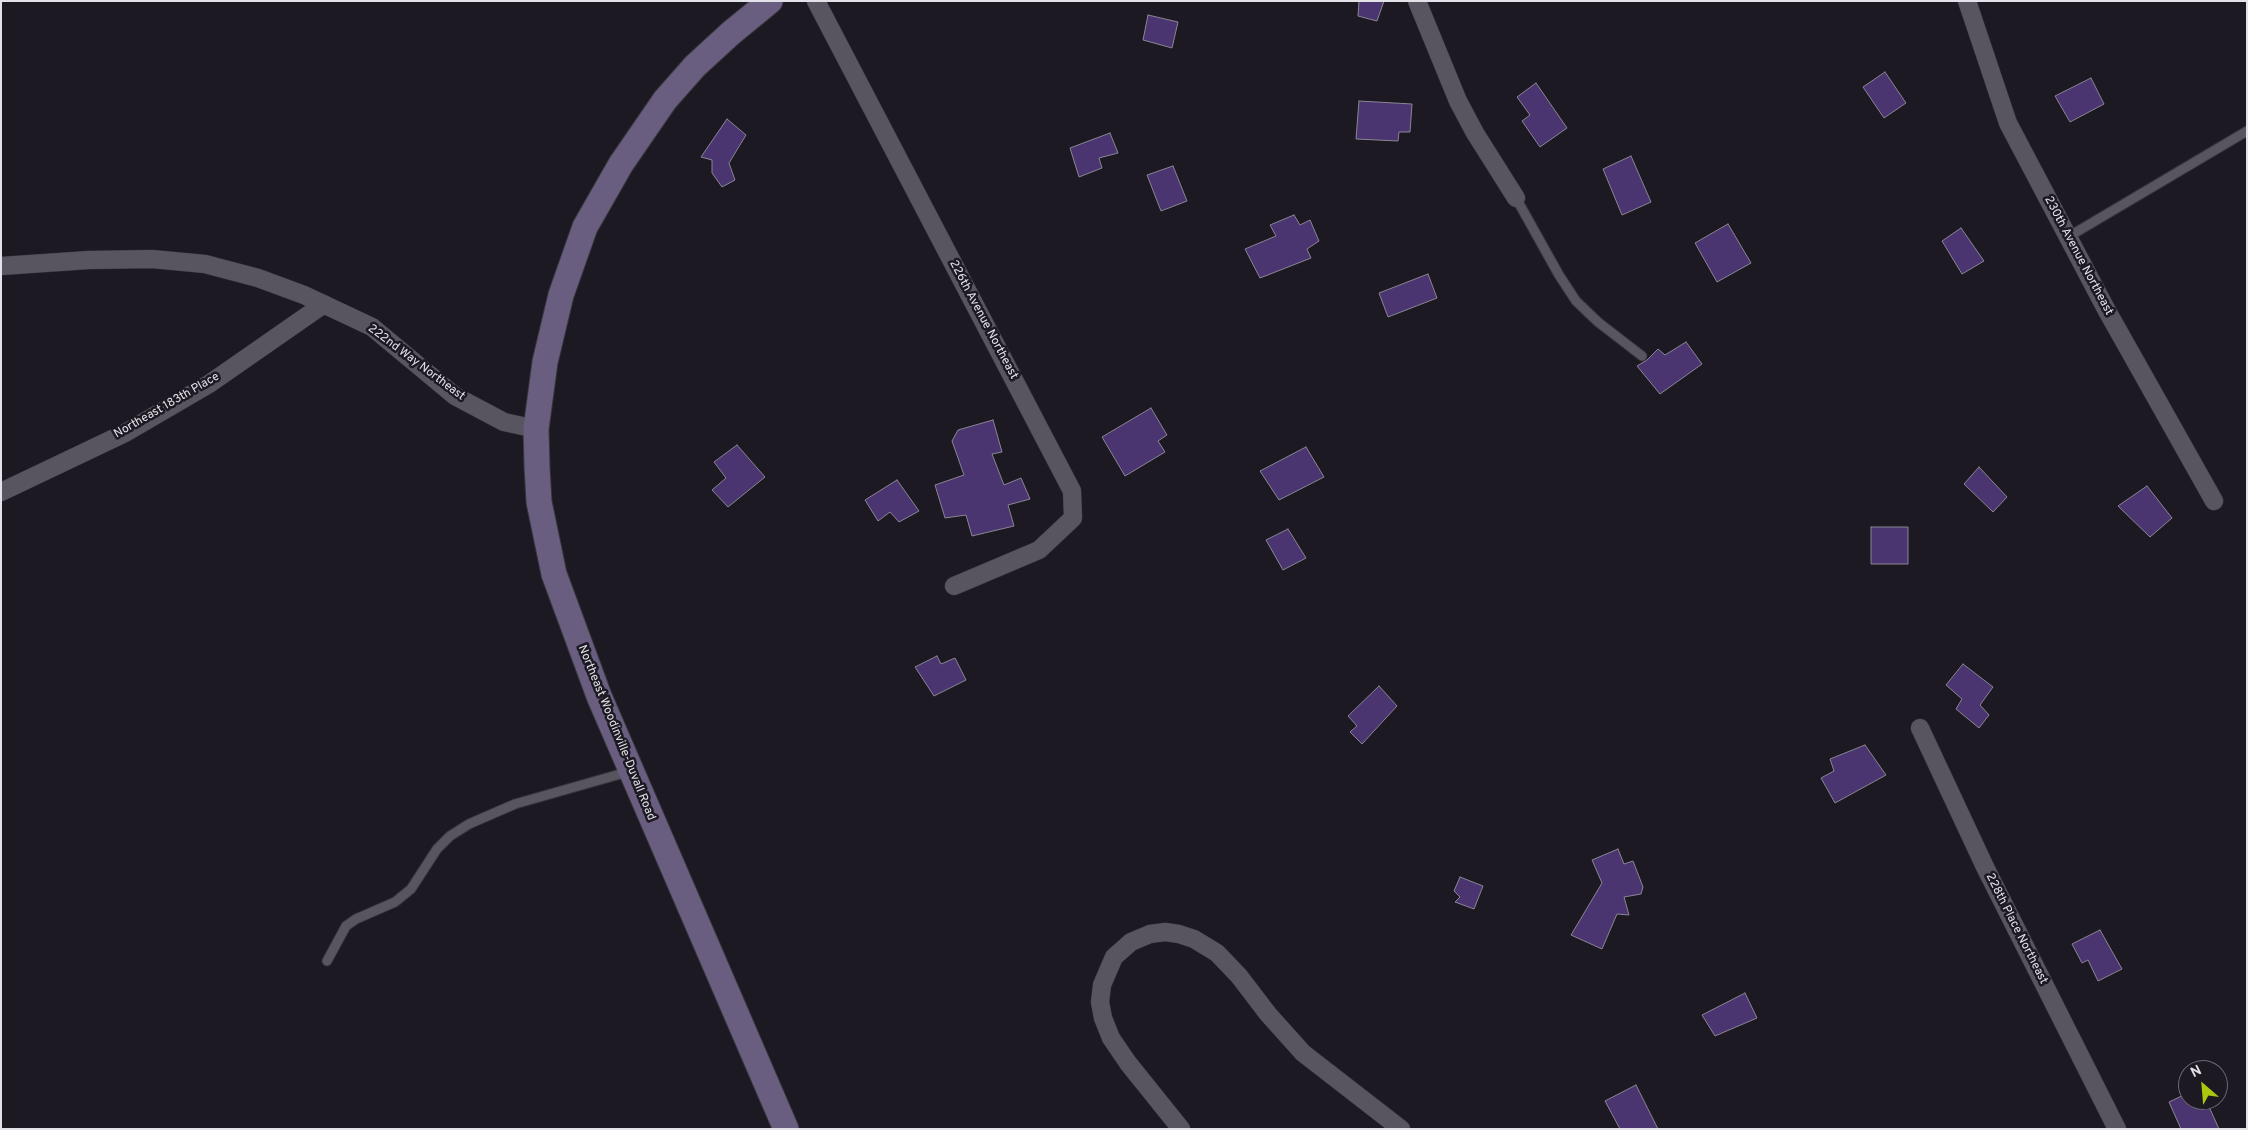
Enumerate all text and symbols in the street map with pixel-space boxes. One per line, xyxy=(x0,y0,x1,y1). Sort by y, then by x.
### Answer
street label: 230th Avenue Northeast xyxy=(2040,194,2116,318)
street label: 226th Avenue Northeast xyxy=(946,258,1020,382)
street label: 222nd Way Northeast xyxy=(365,322,467,404)
street label: Northeast 183th Place xyxy=(112,370,222,442)
street label: Northeast Woodinville-Duvall Road xyxy=(574,643,658,823)
street label: 228th Place Northeast xyxy=(1982,871,2050,987)
north arrow xyxy=(2178,1060,2228,1110)
text: N xyxy=(2188,1062,2205,1082)

